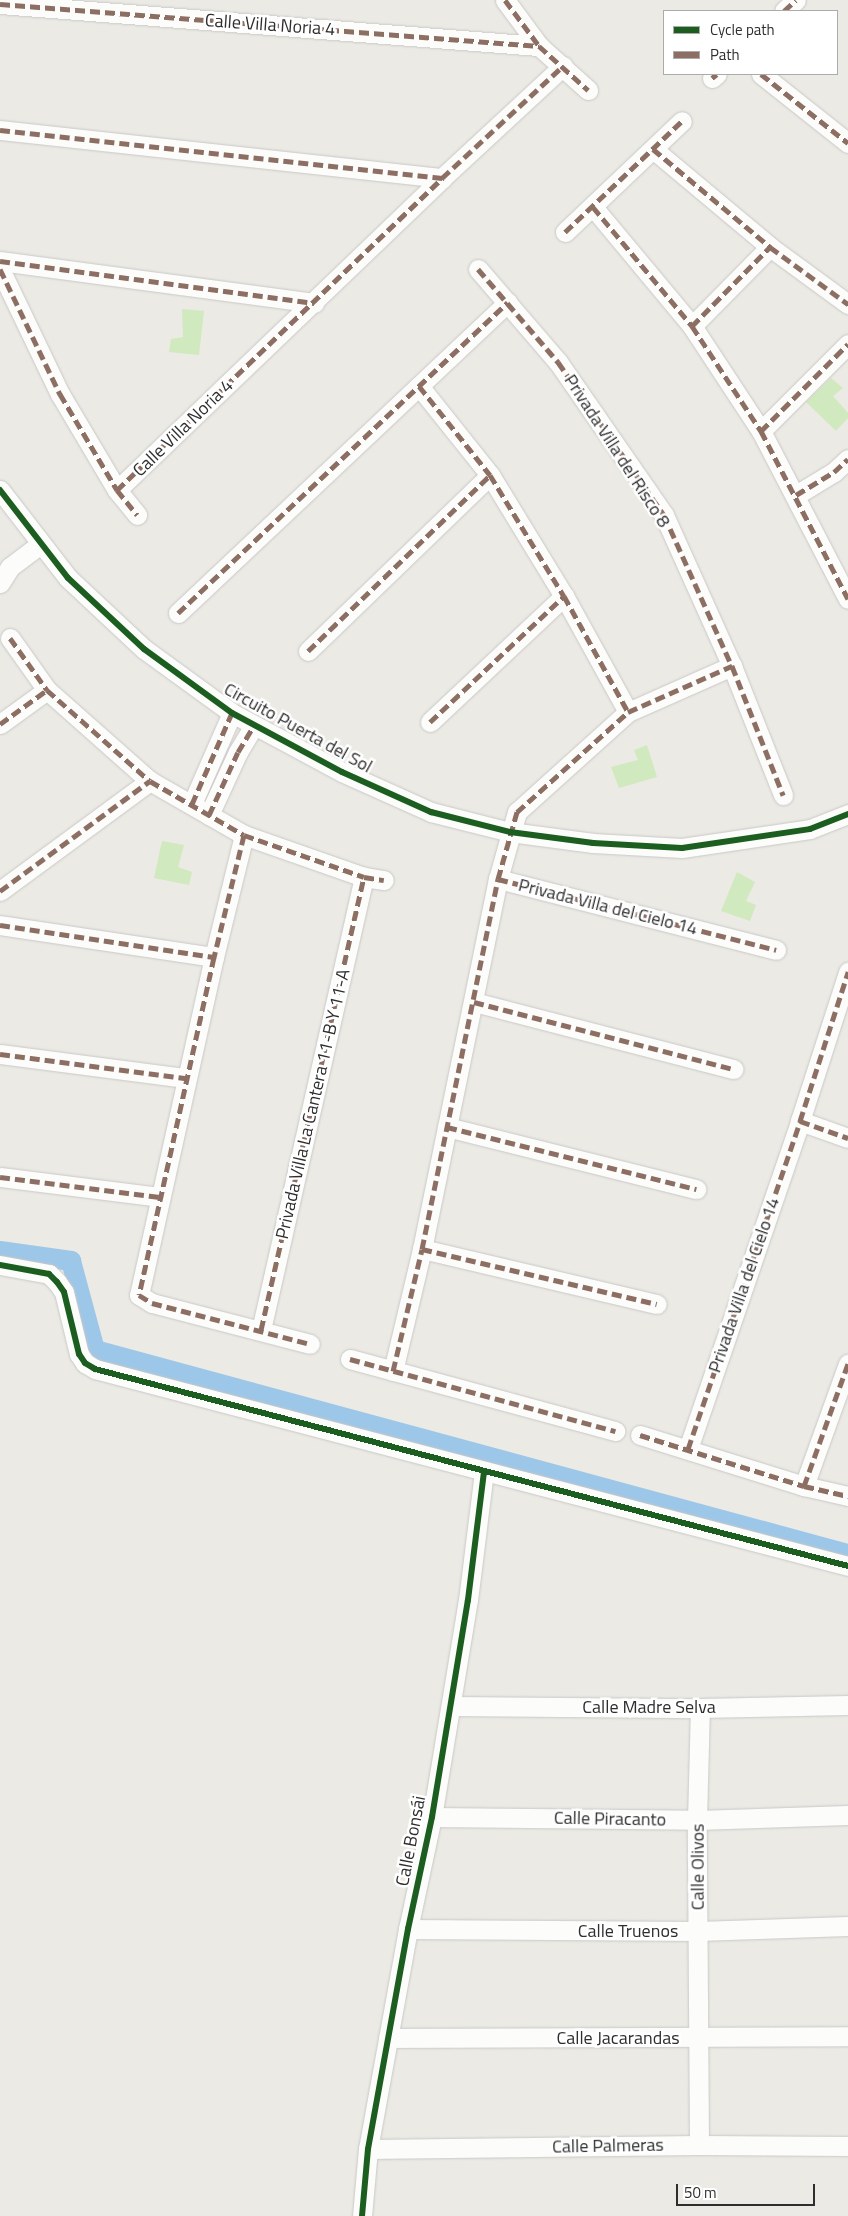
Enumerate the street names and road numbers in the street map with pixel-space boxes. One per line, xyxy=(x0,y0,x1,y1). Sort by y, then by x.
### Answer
street label: Calle Villa Noria 4 xyxy=(204,10,336,40)
street label: Privada Villa del Risco 8 xyxy=(559,370,675,532)
street label: Calle Villa Noria 4 xyxy=(128,375,238,481)
street label: Circuito Puerta del Sol xyxy=(220,678,376,778)
street label: Privada Villa del Cielo 14 xyxy=(516,874,700,940)
street label: Privada Villa La Cantera 11-B Y 11-A xyxy=(271,967,355,1241)
street label: Privada Villa del Cielo 14 xyxy=(704,1195,784,1375)
street label: Calle Madre Selva xyxy=(582,1696,716,1718)
street label: Calle Bonsái xyxy=(392,1794,430,1888)
street label: Calle Piracanto xyxy=(554,1807,666,1831)
street label: Calle Olivos xyxy=(687,1824,709,1910)
street label: Calle Truenos xyxy=(578,1920,678,1942)
street label: Calle Jacarandas xyxy=(556,2027,680,2049)
street label: Calle Palmeras xyxy=(552,2134,664,2158)

